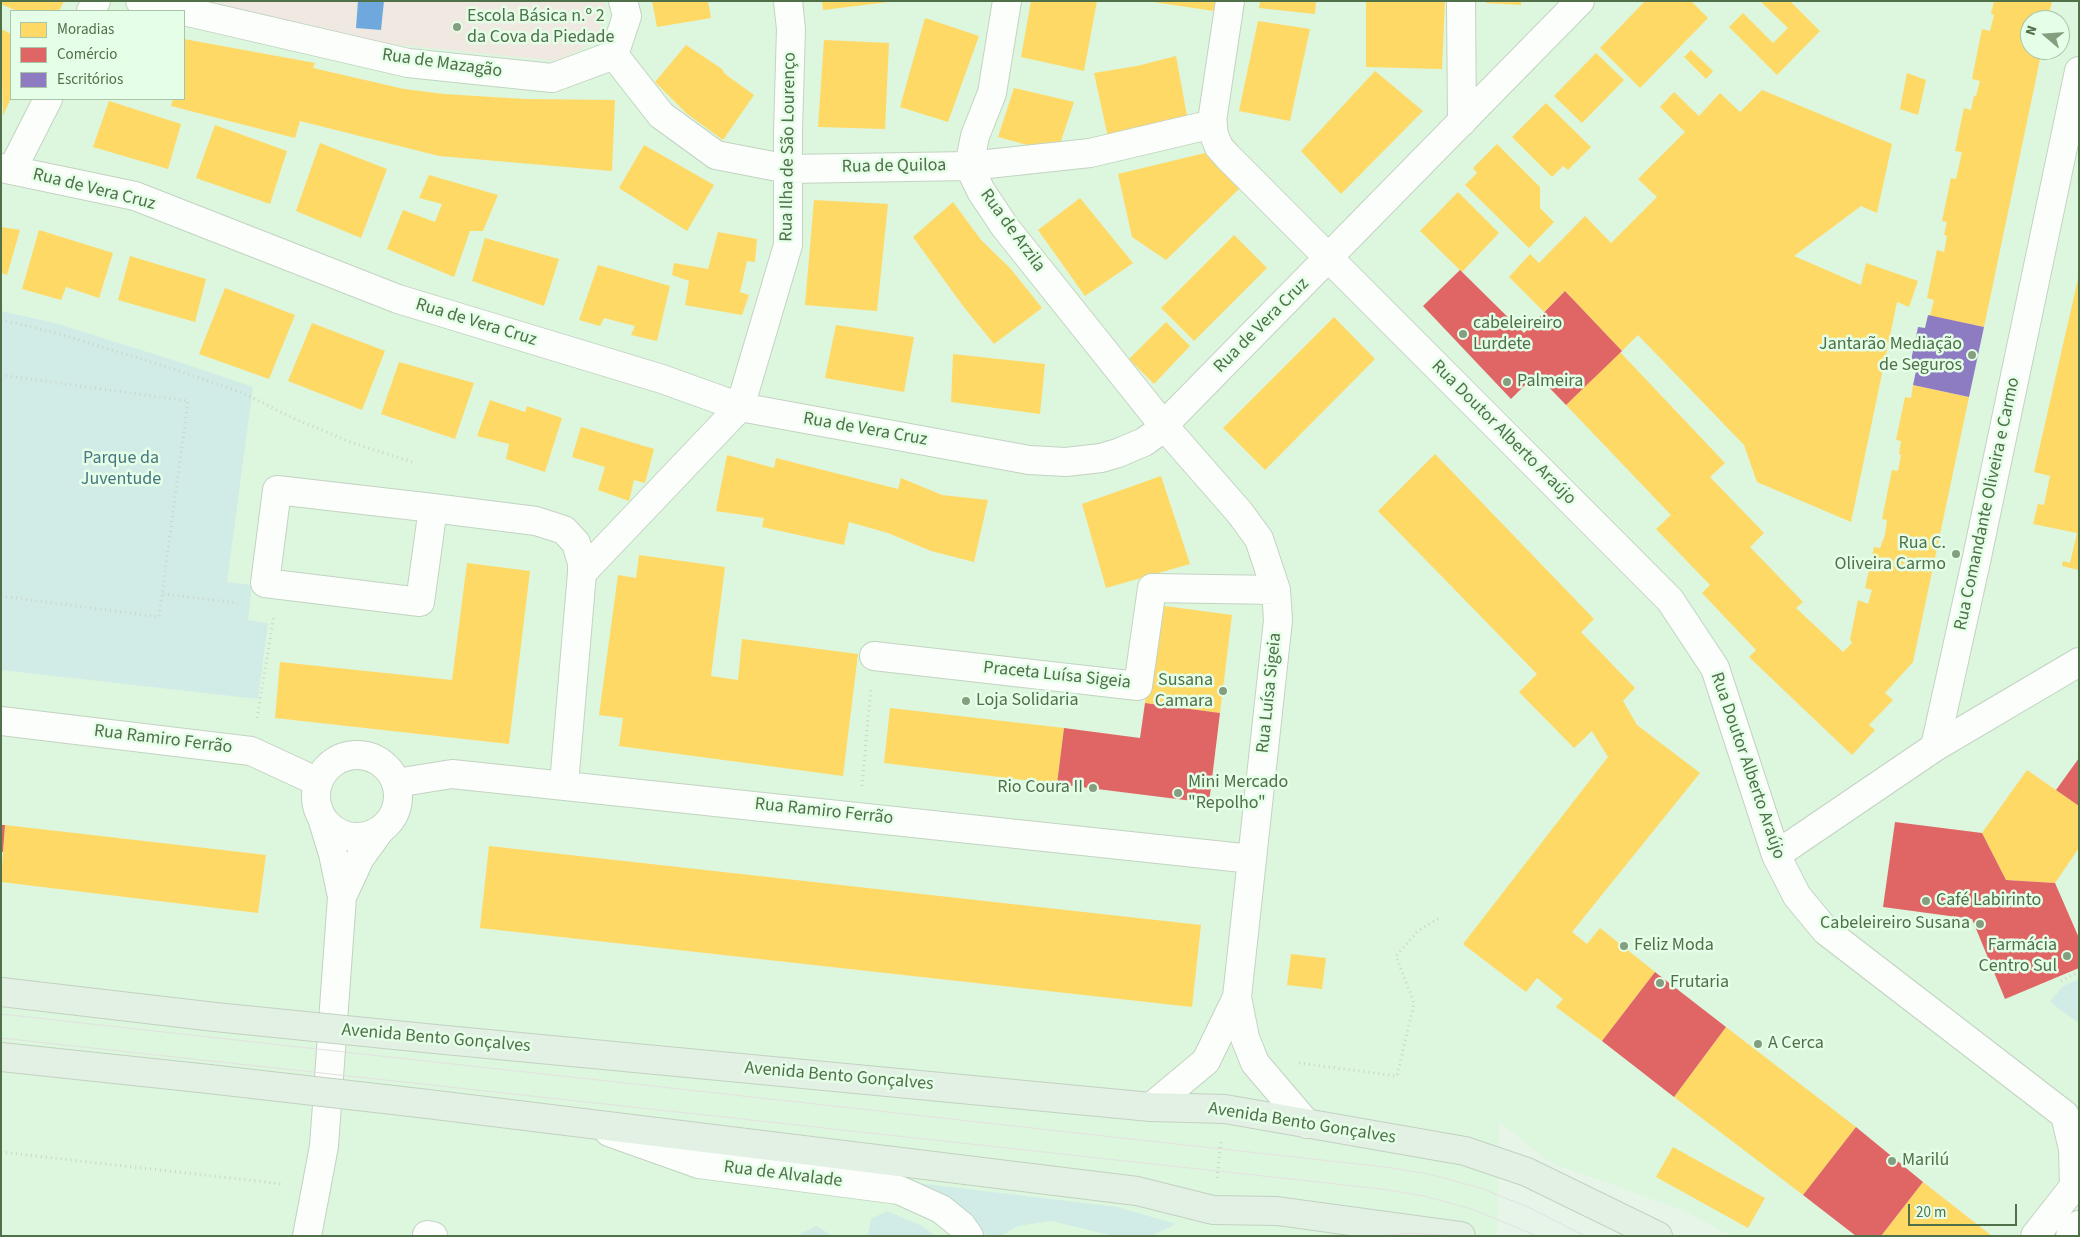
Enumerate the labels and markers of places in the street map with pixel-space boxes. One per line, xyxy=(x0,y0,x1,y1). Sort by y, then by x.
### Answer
place label: Escola Básica n.º 2 da Cova da Piedade xyxy=(467,6,615,48)
marker: Escola Básica n.º 2 da Cova da Piedade xyxy=(451,21,463,33)
place label: cabeleireiro Lurdete xyxy=(1473,313,1562,356)
marker: cabeleireiro Lurdete xyxy=(1457,328,1469,340)
place label: Jantarão Mediação de Seguros xyxy=(1819,334,1962,376)
marker: Jantarão Mediação de Seguros xyxy=(1966,349,1978,361)
place label: Palmeira xyxy=(1517,371,1583,393)
marker: Palmeira xyxy=(1501,376,1513,388)
place label: Rua C. Oliveira Carmo xyxy=(1835,533,1946,576)
marker: Rua C. Oliveira Carmo xyxy=(1950,548,1962,560)
place label: Susana Camara xyxy=(1155,670,1213,712)
marker: Susana Camara xyxy=(1217,685,1229,697)
place label: Loja Solidaria xyxy=(976,690,1079,712)
marker: Loja Solidaria xyxy=(960,695,972,707)
place label: Mini Mercado "Repolho" xyxy=(1188,772,1288,814)
place label: Rio Coura II xyxy=(997,777,1083,799)
marker: Rio Coura II xyxy=(1087,782,1099,794)
marker: Mini Mercado "Repolho" xyxy=(1172,787,1184,799)
place label: Café Labirinto xyxy=(1936,890,2041,912)
marker: Café Labirinto xyxy=(1920,895,1932,907)
place label: Cabeleireiro Susana xyxy=(1820,913,1970,935)
marker: Cabeleireiro Susana xyxy=(1974,918,1986,930)
place label: Feliz Moda xyxy=(1634,935,1714,957)
place label: Farmácia Centro Sul xyxy=(1978,935,2057,978)
marker: Feliz Moda xyxy=(1618,940,1630,952)
marker: Farmácia Centro Sul xyxy=(2061,950,2073,962)
place label: Frutaria xyxy=(1670,972,1729,994)
marker: Frutaria xyxy=(1654,977,1666,989)
place label: A Cerca xyxy=(1768,1033,1824,1055)
marker: A Cerca xyxy=(1752,1038,1764,1050)
place label: Marilú xyxy=(1902,1150,1949,1172)
marker: Marilú xyxy=(1886,1155,1898,1167)

